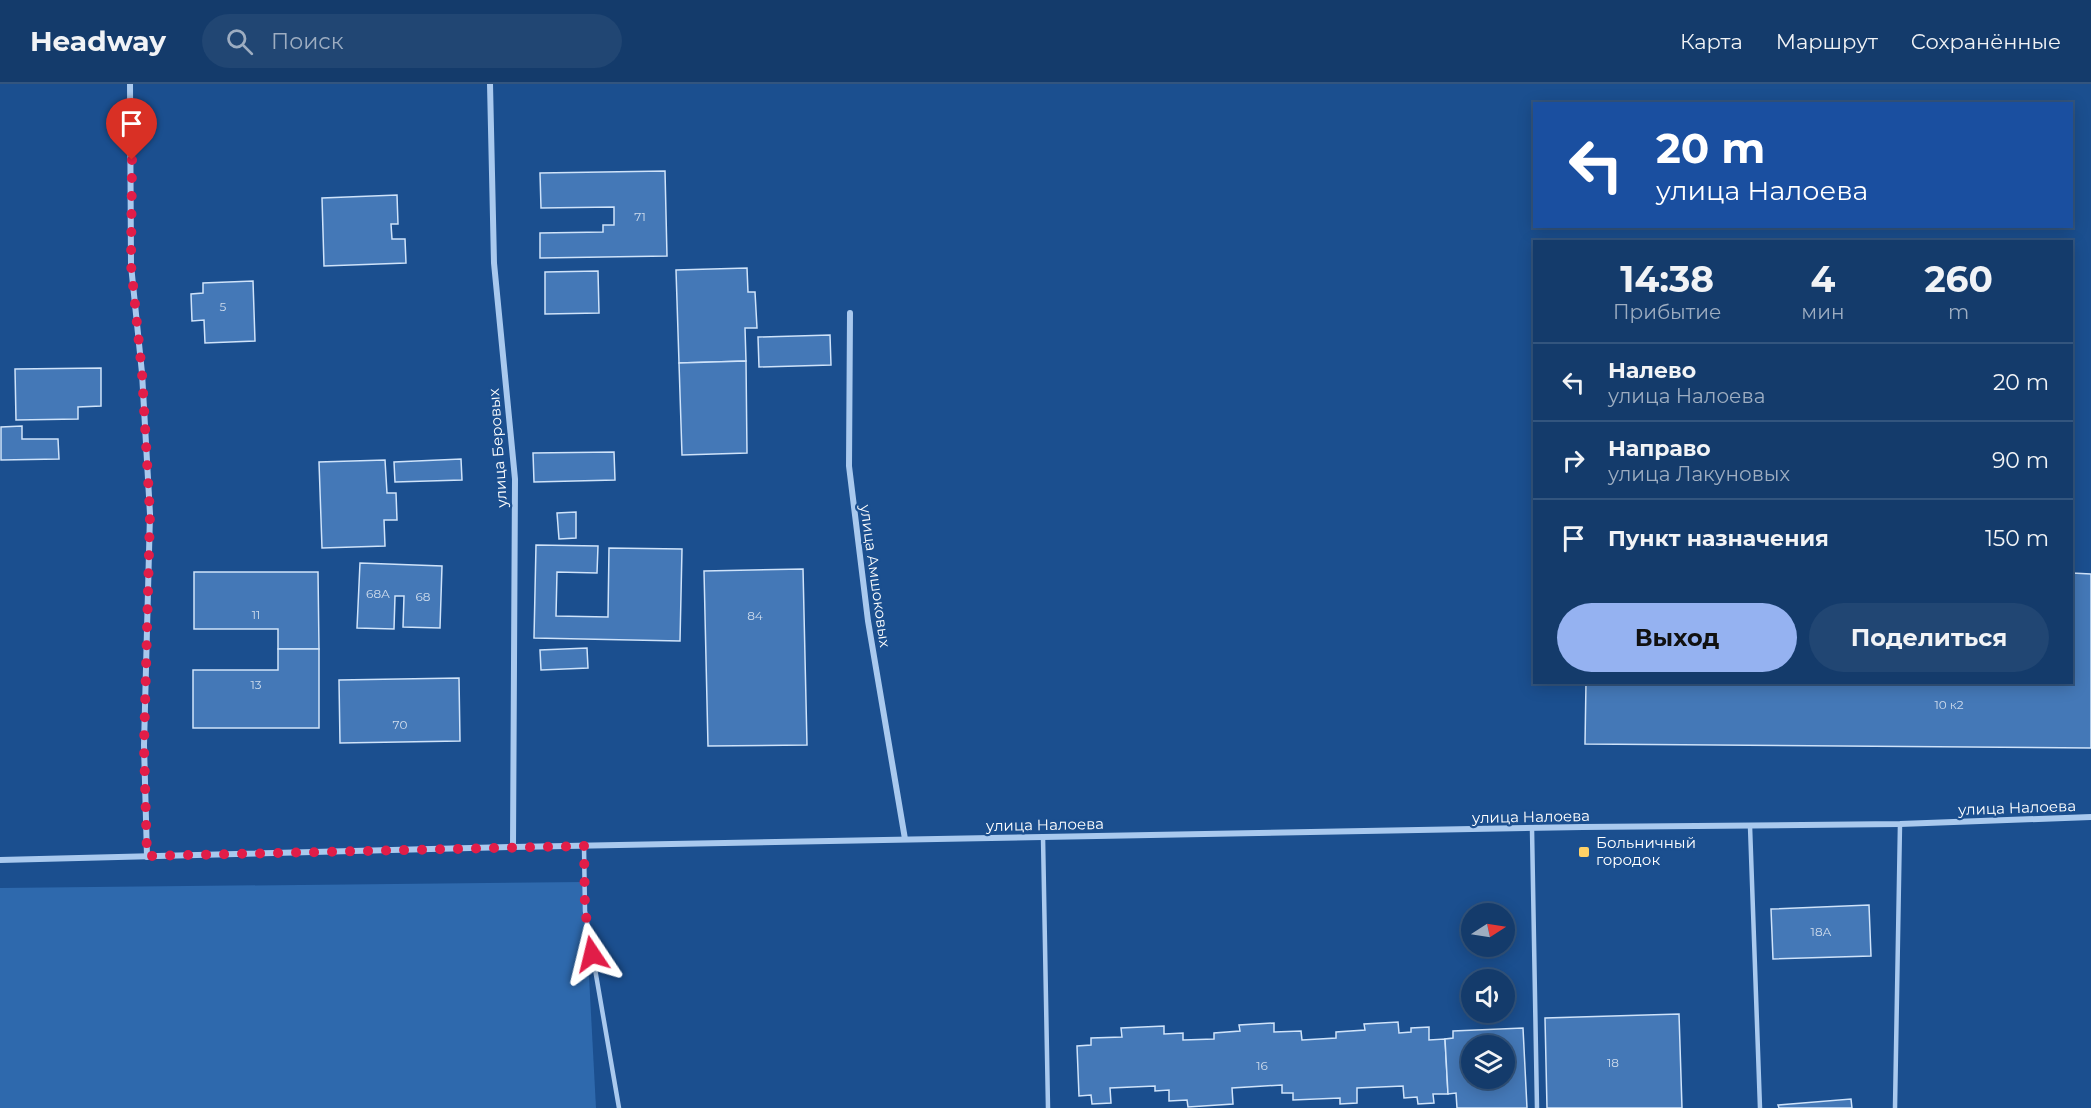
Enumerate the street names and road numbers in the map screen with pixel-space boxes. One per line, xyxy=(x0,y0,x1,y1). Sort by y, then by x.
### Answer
street label: улица Беровых xyxy=(484,388,511,509)
street label: улица Амшоковых xyxy=(856,502,895,649)
street label: улица Налоева xyxy=(1957,796,2076,819)
street label: улица Налоева xyxy=(1471,806,1590,827)
street label: улица Налоева xyxy=(985,814,1104,835)

